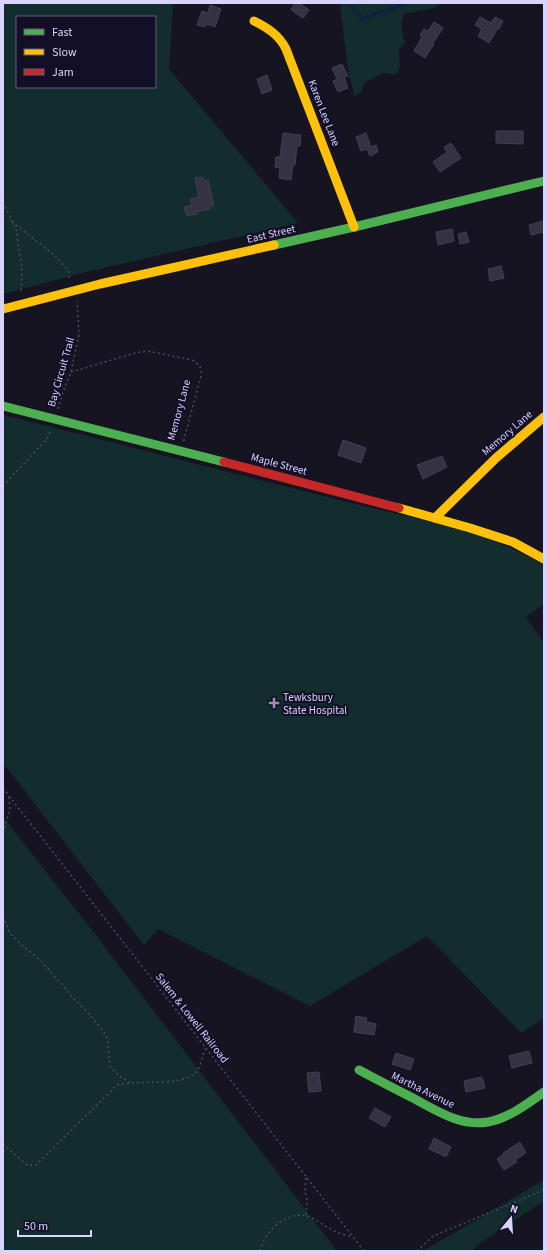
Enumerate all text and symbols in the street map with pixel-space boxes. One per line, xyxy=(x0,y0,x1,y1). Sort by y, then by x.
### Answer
legend xyxy=(16,16,156,88)
text: Fast xyxy=(52,24,72,41)
text: Slow xyxy=(52,44,77,61)
text: Jam xyxy=(52,64,74,81)
street label: Karen Lee Lane xyxy=(304,78,344,149)
street label: East Street xyxy=(245,221,297,247)
street label: Bay Circuit Trail xyxy=(44,335,78,409)
street label: Memory Lane xyxy=(164,377,194,442)
street label: Memory Lane xyxy=(479,407,536,459)
street label: Maple Street xyxy=(249,449,309,479)
place label: Tewksbury State Hospital xyxy=(283,690,347,718)
marker: Tewksbury State Hospital xyxy=(268,697,280,709)
street label: Salem & Lowell Railroad xyxy=(152,970,232,1066)
street label: Martha Avenue xyxy=(389,1068,458,1112)
north arrow xyxy=(491,1198,531,1238)
text: N xyxy=(508,1201,520,1217)
scale bar xyxy=(18,1212,91,1238)
text: 50 m xyxy=(24,1218,48,1235)

